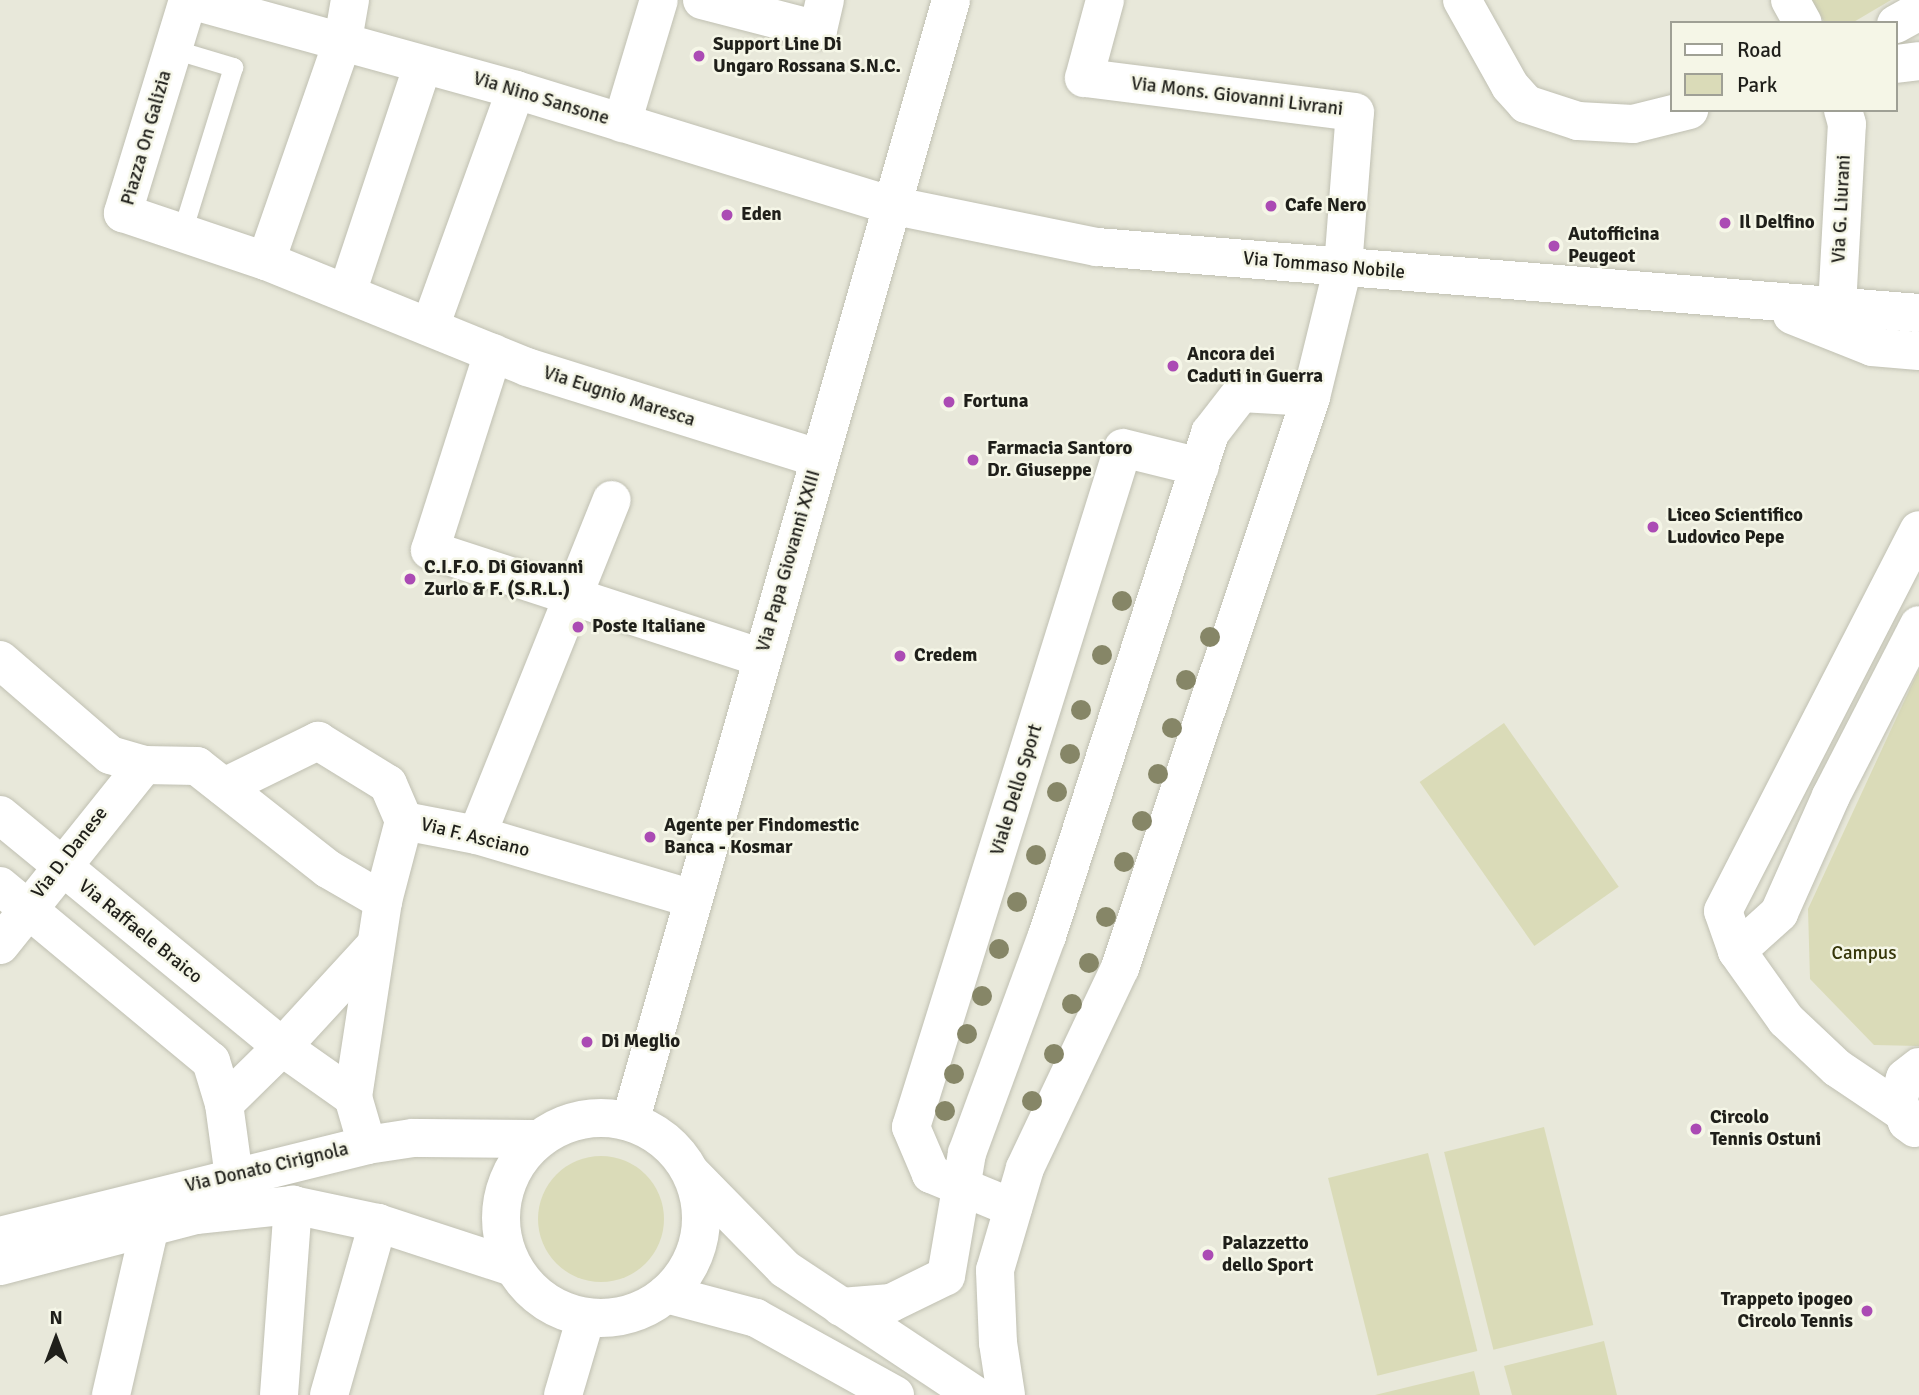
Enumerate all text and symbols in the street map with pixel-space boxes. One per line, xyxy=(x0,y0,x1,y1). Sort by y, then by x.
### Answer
legend xyxy=(1671,21,1898,112)
place label: Support Line Di Ungaro Rossana S.N.C. xyxy=(713,34,901,78)
text: Road xyxy=(1737,37,1782,63)
marker: Support Line Di Ungaro Rossana S.N.C. xyxy=(691,48,707,64)
street label: Via Nino Sansone xyxy=(470,67,612,131)
street label: Piazza On Galizia xyxy=(117,68,177,208)
text: Park xyxy=(1737,72,1777,98)
street label: Via Mons. Giovanni Livrani xyxy=(1130,73,1344,121)
street label: Via G. Liurani xyxy=(1828,154,1856,264)
place label: Cafe Nero xyxy=(1285,195,1367,217)
marker: Cafe Nero xyxy=(1263,198,1279,214)
place label: Eden xyxy=(741,204,782,226)
marker: Eden xyxy=(719,207,735,223)
place label: Il Delfino xyxy=(1739,212,1815,234)
marker: Il Delfino xyxy=(1717,215,1733,231)
place label: Autofficina Peugeot xyxy=(1568,224,1659,268)
marker: Autofficina Peugeot xyxy=(1546,238,1562,254)
street label: Via Tommaso Nobile xyxy=(1242,248,1406,284)
place label: Ancora dei Caduti in Guerra xyxy=(1187,344,1323,388)
marker: Ancora dei Caduti in Guerra xyxy=(1165,358,1181,374)
street label: Via Eugnio Maresca xyxy=(540,362,698,432)
place label: Fortuna xyxy=(963,391,1028,413)
marker: Fortuna xyxy=(941,394,957,410)
place label: Farmacia Santoro Dr. Giuseppe xyxy=(987,438,1132,482)
marker: Farmacia Santoro Dr. Giuseppe xyxy=(965,452,981,468)
street label: Via Papa Giovanni XXIII xyxy=(752,467,826,655)
place label: Liceo Scientifico Ludovico Pepe xyxy=(1667,505,1803,549)
marker: Liceo Scientifico Ludovico Pepe xyxy=(1645,519,1661,535)
place label: C.I.F.O. Di Giovanni Zurlo & F. (S.R.L.) xyxy=(424,557,583,601)
marker: C.I.F.O. Di Giovanni Zurlo & F. (S.R.L.) xyxy=(402,571,418,587)
place label: Poste Italiane xyxy=(592,616,705,638)
marker: Poste Italiane xyxy=(570,619,586,635)
place label: Credem xyxy=(914,645,977,667)
marker: Credem xyxy=(892,648,908,664)
street label: Viale Dello Sport xyxy=(986,722,1048,858)
street label: Via D. Danese xyxy=(27,803,113,903)
street label: Via F. Asciano xyxy=(418,813,532,863)
place label: Agente per Findomestic Banca - Kosmar xyxy=(664,815,859,859)
marker: Agente per Findomestic Banca - Kosmar xyxy=(642,829,658,845)
street label: Via Raffaele Braico xyxy=(73,875,207,989)
park label: Campus xyxy=(1832,943,1896,965)
place label: Di Meglio xyxy=(601,1031,680,1053)
marker: Di Meglio xyxy=(579,1034,595,1050)
place label: Circolo Tennis Ostuni xyxy=(1710,1107,1821,1151)
marker: Circolo Tennis Ostuni xyxy=(1688,1121,1704,1137)
street label: Via Donato Cirignola xyxy=(183,1138,351,1198)
place label: Palazzetto dello Sport xyxy=(1222,1233,1313,1277)
marker: Palazzetto dello Sport xyxy=(1200,1247,1216,1263)
place label: Trappeto ipogeo Circolo Tennis xyxy=(1721,1289,1853,1333)
marker: Trappeto ipogeo Circolo Tennis xyxy=(1859,1303,1875,1319)
north arrow xyxy=(21,1304,91,1374)
text: N xyxy=(49,1306,63,1330)

